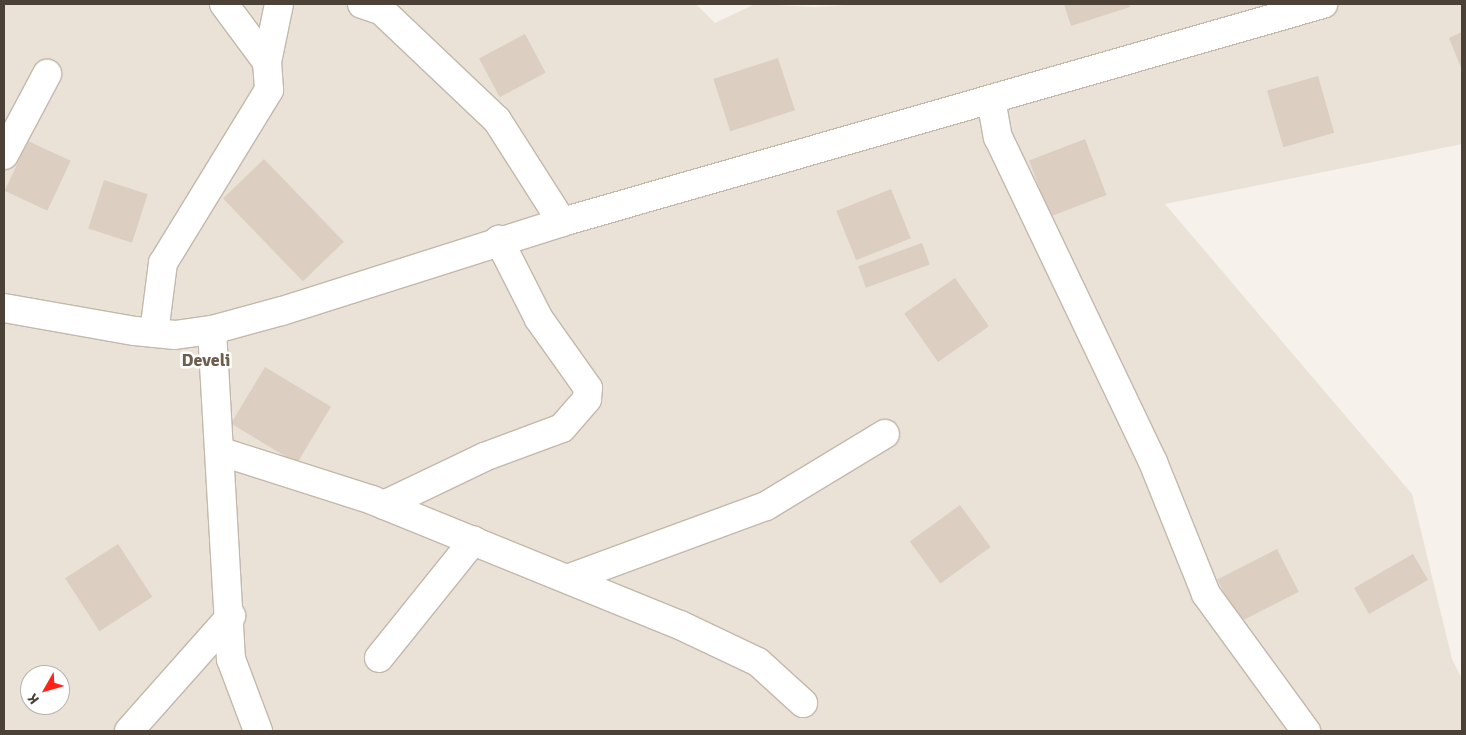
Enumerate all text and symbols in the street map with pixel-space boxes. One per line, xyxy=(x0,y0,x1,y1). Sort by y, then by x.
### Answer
district label: Develi xyxy=(182,349,230,371)
north arrow xyxy=(20,665,70,715)
text: K xyxy=(24,690,43,708)

